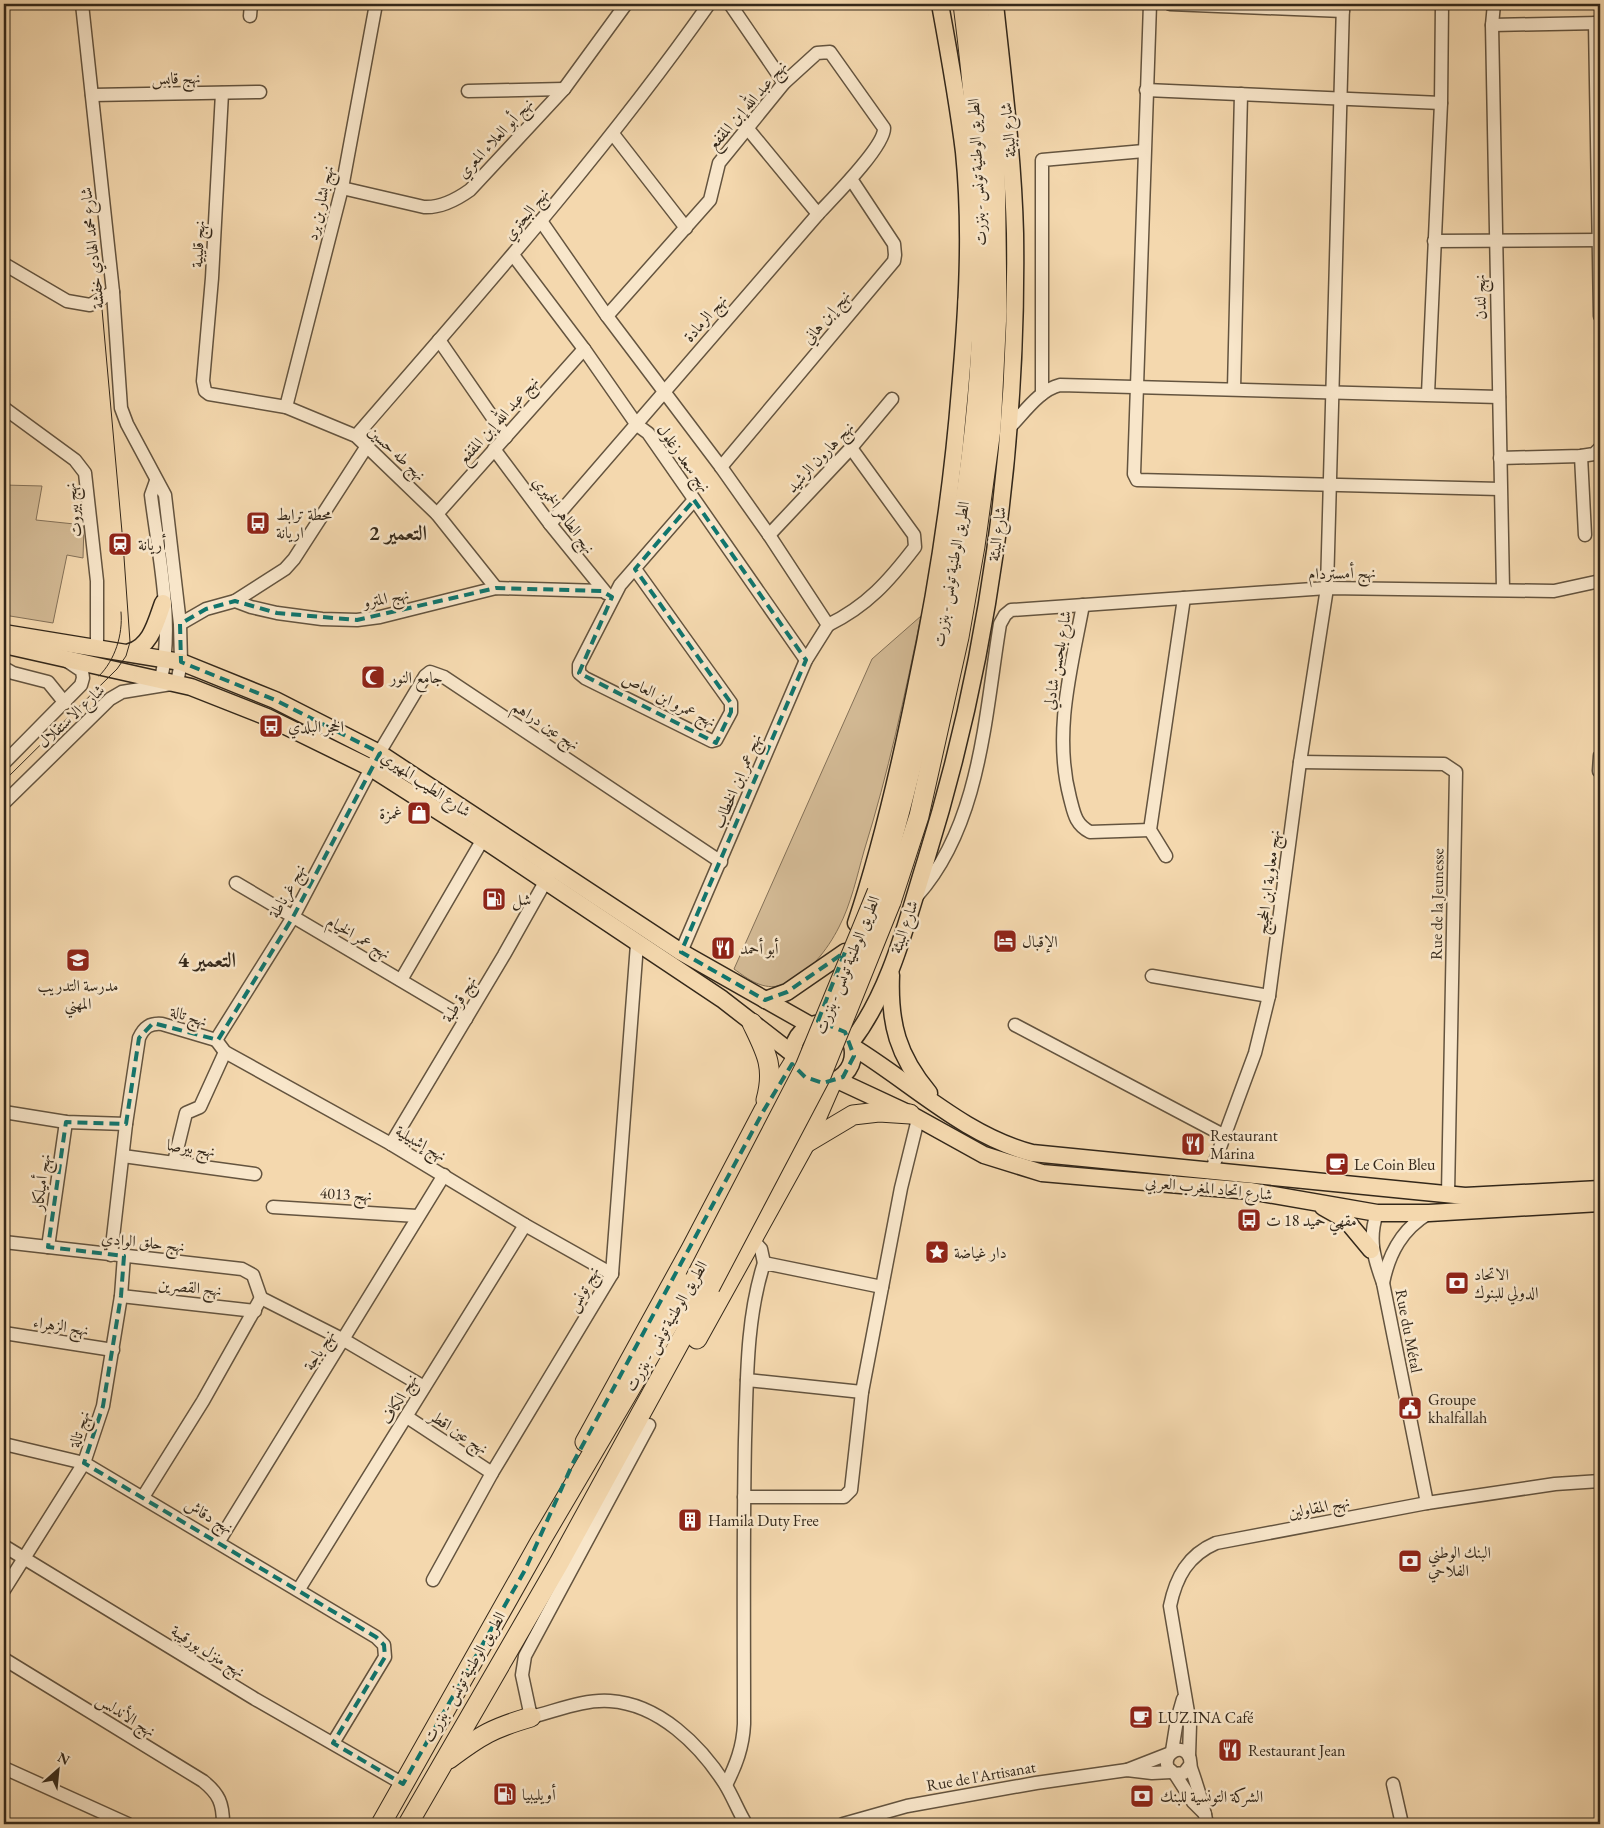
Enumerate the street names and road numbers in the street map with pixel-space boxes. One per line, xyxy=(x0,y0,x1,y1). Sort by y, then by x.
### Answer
street label: نهج عبد الله إبن المقفع xyxy=(701,55,795,157)
street label: نهج قابس xyxy=(151,67,201,93)
street label: نهج أبو العلاء المعري xyxy=(452,93,541,185)
street label: الطريق الوطنية تونس - بنزرت xyxy=(963,98,991,246)
street label: شارع البيئة xyxy=(995,101,1024,158)
street label: نهج بشار بن برد xyxy=(301,163,343,244)
street label: نهج البحتري xyxy=(498,183,557,247)
street label: شارع محمد الهادي خفشة xyxy=(75,186,112,310)
street label: نهج قليبية xyxy=(186,220,214,269)
street label: نهج لندن xyxy=(1469,274,1495,320)
street label: نهج إبن هاني xyxy=(797,286,858,351)
street label: نهج الرمادة xyxy=(679,290,734,349)
street label: نهج عبد الله إبن المقفع xyxy=(451,370,547,472)
street label: نهج هارون الرشيد xyxy=(782,417,861,500)
street label: نهج سعد زغلول xyxy=(649,420,716,498)
street label: نهج طه حسين xyxy=(361,421,430,488)
street label: نهج الطاهر الخميري xyxy=(525,472,600,560)
street label: نهج بيروت xyxy=(59,481,91,539)
street label: الطريق الوطنية تونس - بنزرت xyxy=(928,499,974,649)
street label: شارع البيئة xyxy=(983,505,1014,563)
street label: نهج أمستردام xyxy=(1308,561,1376,588)
street label: نهج المترو xyxy=(359,583,411,617)
street label: شارع بلحسن شادلي xyxy=(1038,609,1079,712)
street label: نهج عمرو ابن العاص xyxy=(617,668,719,735)
street label: شارع الاستقلال xyxy=(33,680,111,755)
street label: نهج عين دراهم xyxy=(506,695,584,759)
street label: نهج عمر ابن الخطاب xyxy=(708,730,770,833)
street label: شارع الطيب المهيري xyxy=(375,746,475,824)
street label: نهج معاوية ابن الحجيج xyxy=(1251,828,1289,936)
street label: Rue de la Jeunesse xyxy=(1426,848,1448,960)
street label: نهج غرناطة xyxy=(264,860,314,924)
street label: الطريق الوطنية تونس - بنزرت xyxy=(810,893,884,1037)
street label: شارع البيئة xyxy=(885,898,926,957)
street label: نهج عمر الخيام xyxy=(321,910,395,967)
street label: نهج قرطبة xyxy=(437,972,485,1028)
street label: نهج تالة xyxy=(166,1000,210,1035)
street label: نهج إشبيلية xyxy=(390,1120,450,1169)
street label: نهج بيرصا xyxy=(165,1134,217,1166)
street label: نهج أميلكار xyxy=(25,1152,59,1214)
street label: شارع اتحاد المغرب العربي xyxy=(1144,1171,1274,1208)
street label: نهج 4013 xyxy=(319,1182,373,1210)
street label: نهج حلق الوادي xyxy=(100,1227,186,1261)
street label: الطريق الوطنية تونس - بنزرت xyxy=(620,1257,712,1395)
street label: نهج تونس xyxy=(562,1262,608,1318)
street label: نهج القصرين xyxy=(157,1273,223,1305)
street label: Rue du Métal xyxy=(1391,1287,1427,1375)
street label: نهج الزهراء xyxy=(31,1311,90,1345)
street label: نهج باجة xyxy=(298,1326,343,1377)
street label: نهج الكاف xyxy=(376,1370,426,1430)
street label: نهج عين اقطر xyxy=(422,1404,492,1462)
street label: نهج تالة xyxy=(63,1408,99,1452)
street label: نهج المقاولين xyxy=(1286,1491,1352,1527)
street label: نهج دقاش xyxy=(179,1494,237,1542)
street label: الطريق الوطنية تونس - بنزرت xyxy=(418,1608,510,1746)
street label: نهج منزل بورقيبة xyxy=(165,1620,249,1685)
street label: نهج الأندلس xyxy=(90,1688,160,1745)
street label: Rue de l'Artisanat xyxy=(925,1756,1037,1796)

